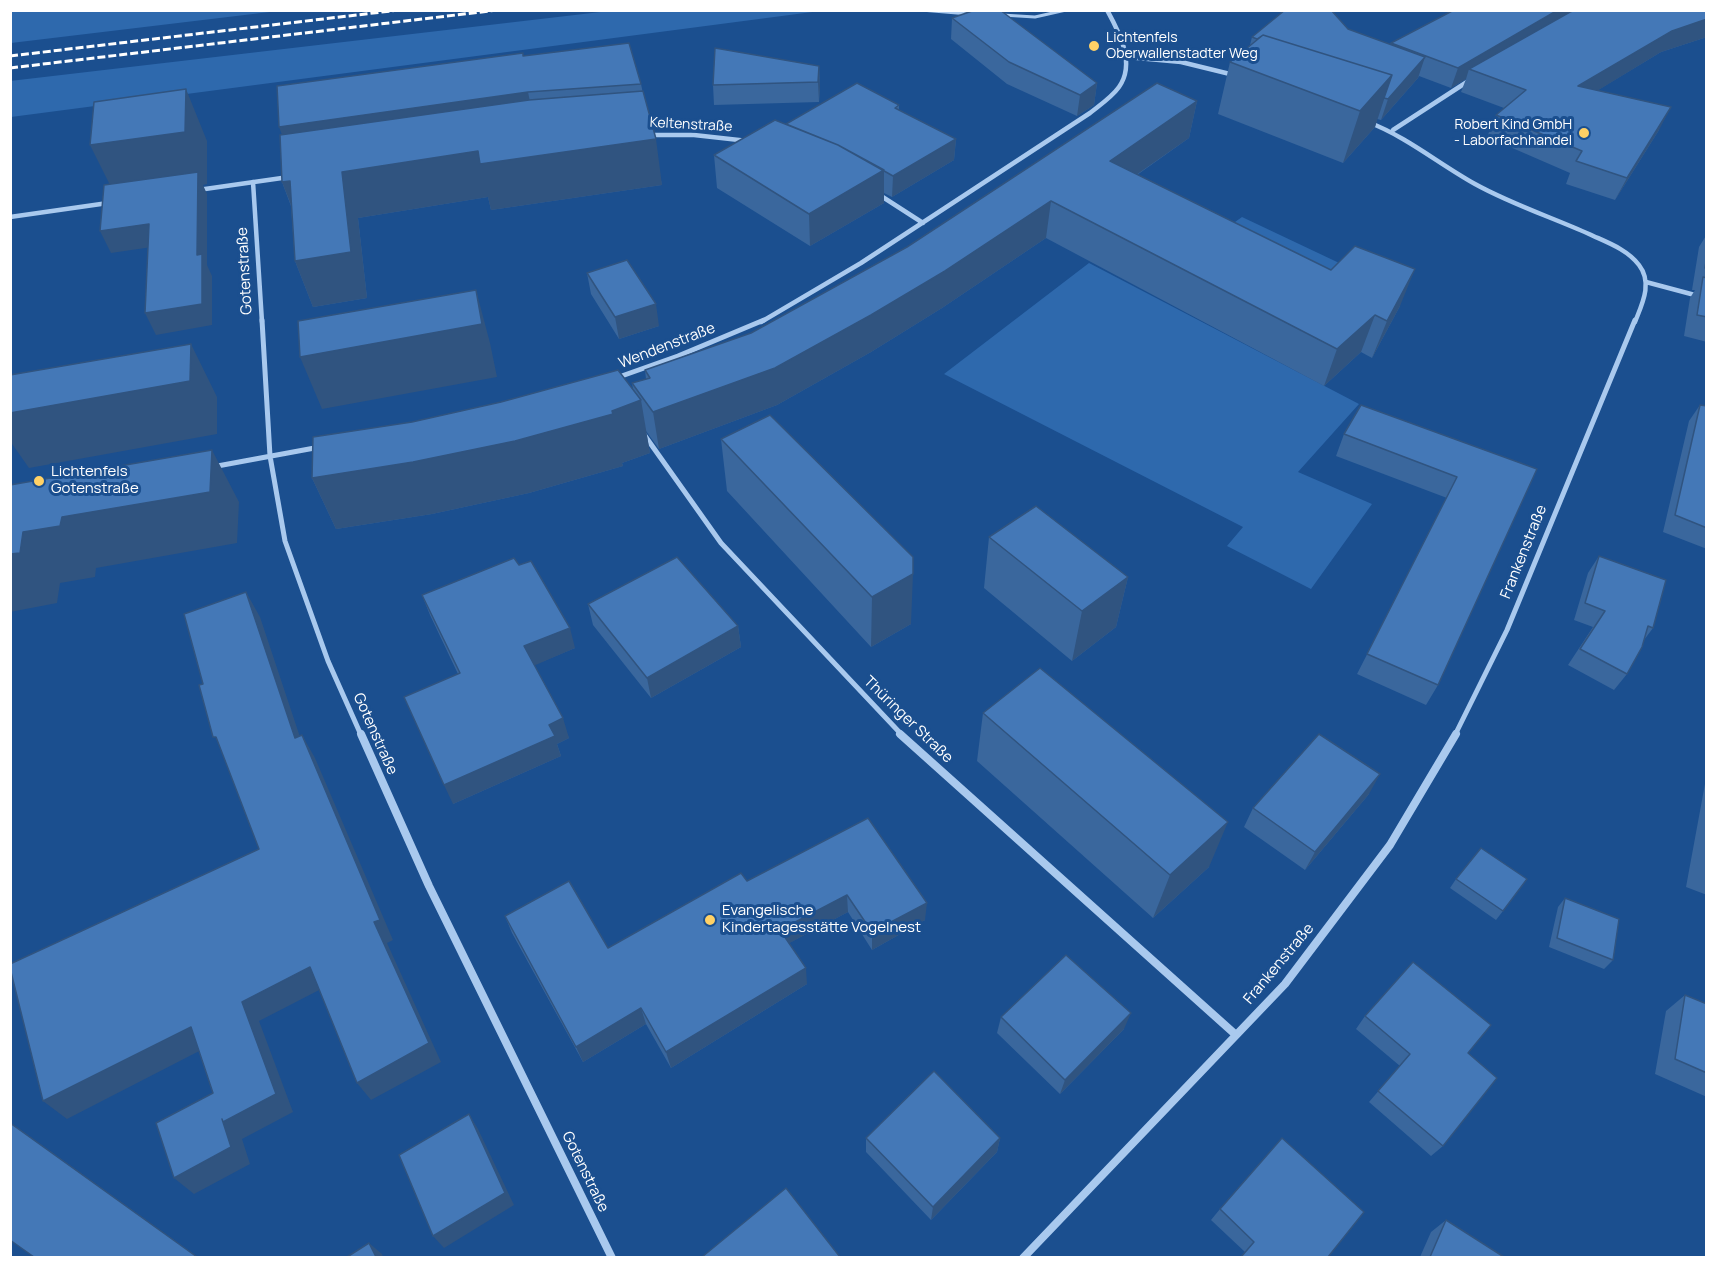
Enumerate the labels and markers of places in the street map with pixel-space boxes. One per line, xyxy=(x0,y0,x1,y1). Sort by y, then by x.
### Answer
place label: Lichtenfels Oberwallenstadter Weg xyxy=(1106,30,1258,62)
marker: Lichtenfels Oberwallenstadter Weg xyxy=(1087,39,1101,53)
place label: Robert Kind GmbH - Laborfachhandel xyxy=(1454,117,1572,150)
marker: Robert Kind GmbH - Laborfachhandel xyxy=(1577,126,1591,140)
place label: Lichtenfels Gotenstraße xyxy=(51,463,139,498)
marker: Lichtenfels Gotenstraße xyxy=(32,474,46,488)
place label: Evangelische Kindertagesstätte Vogelnest xyxy=(722,902,921,937)
marker: Evangelische Kindertagesstätte Vogelnest xyxy=(703,913,717,927)

